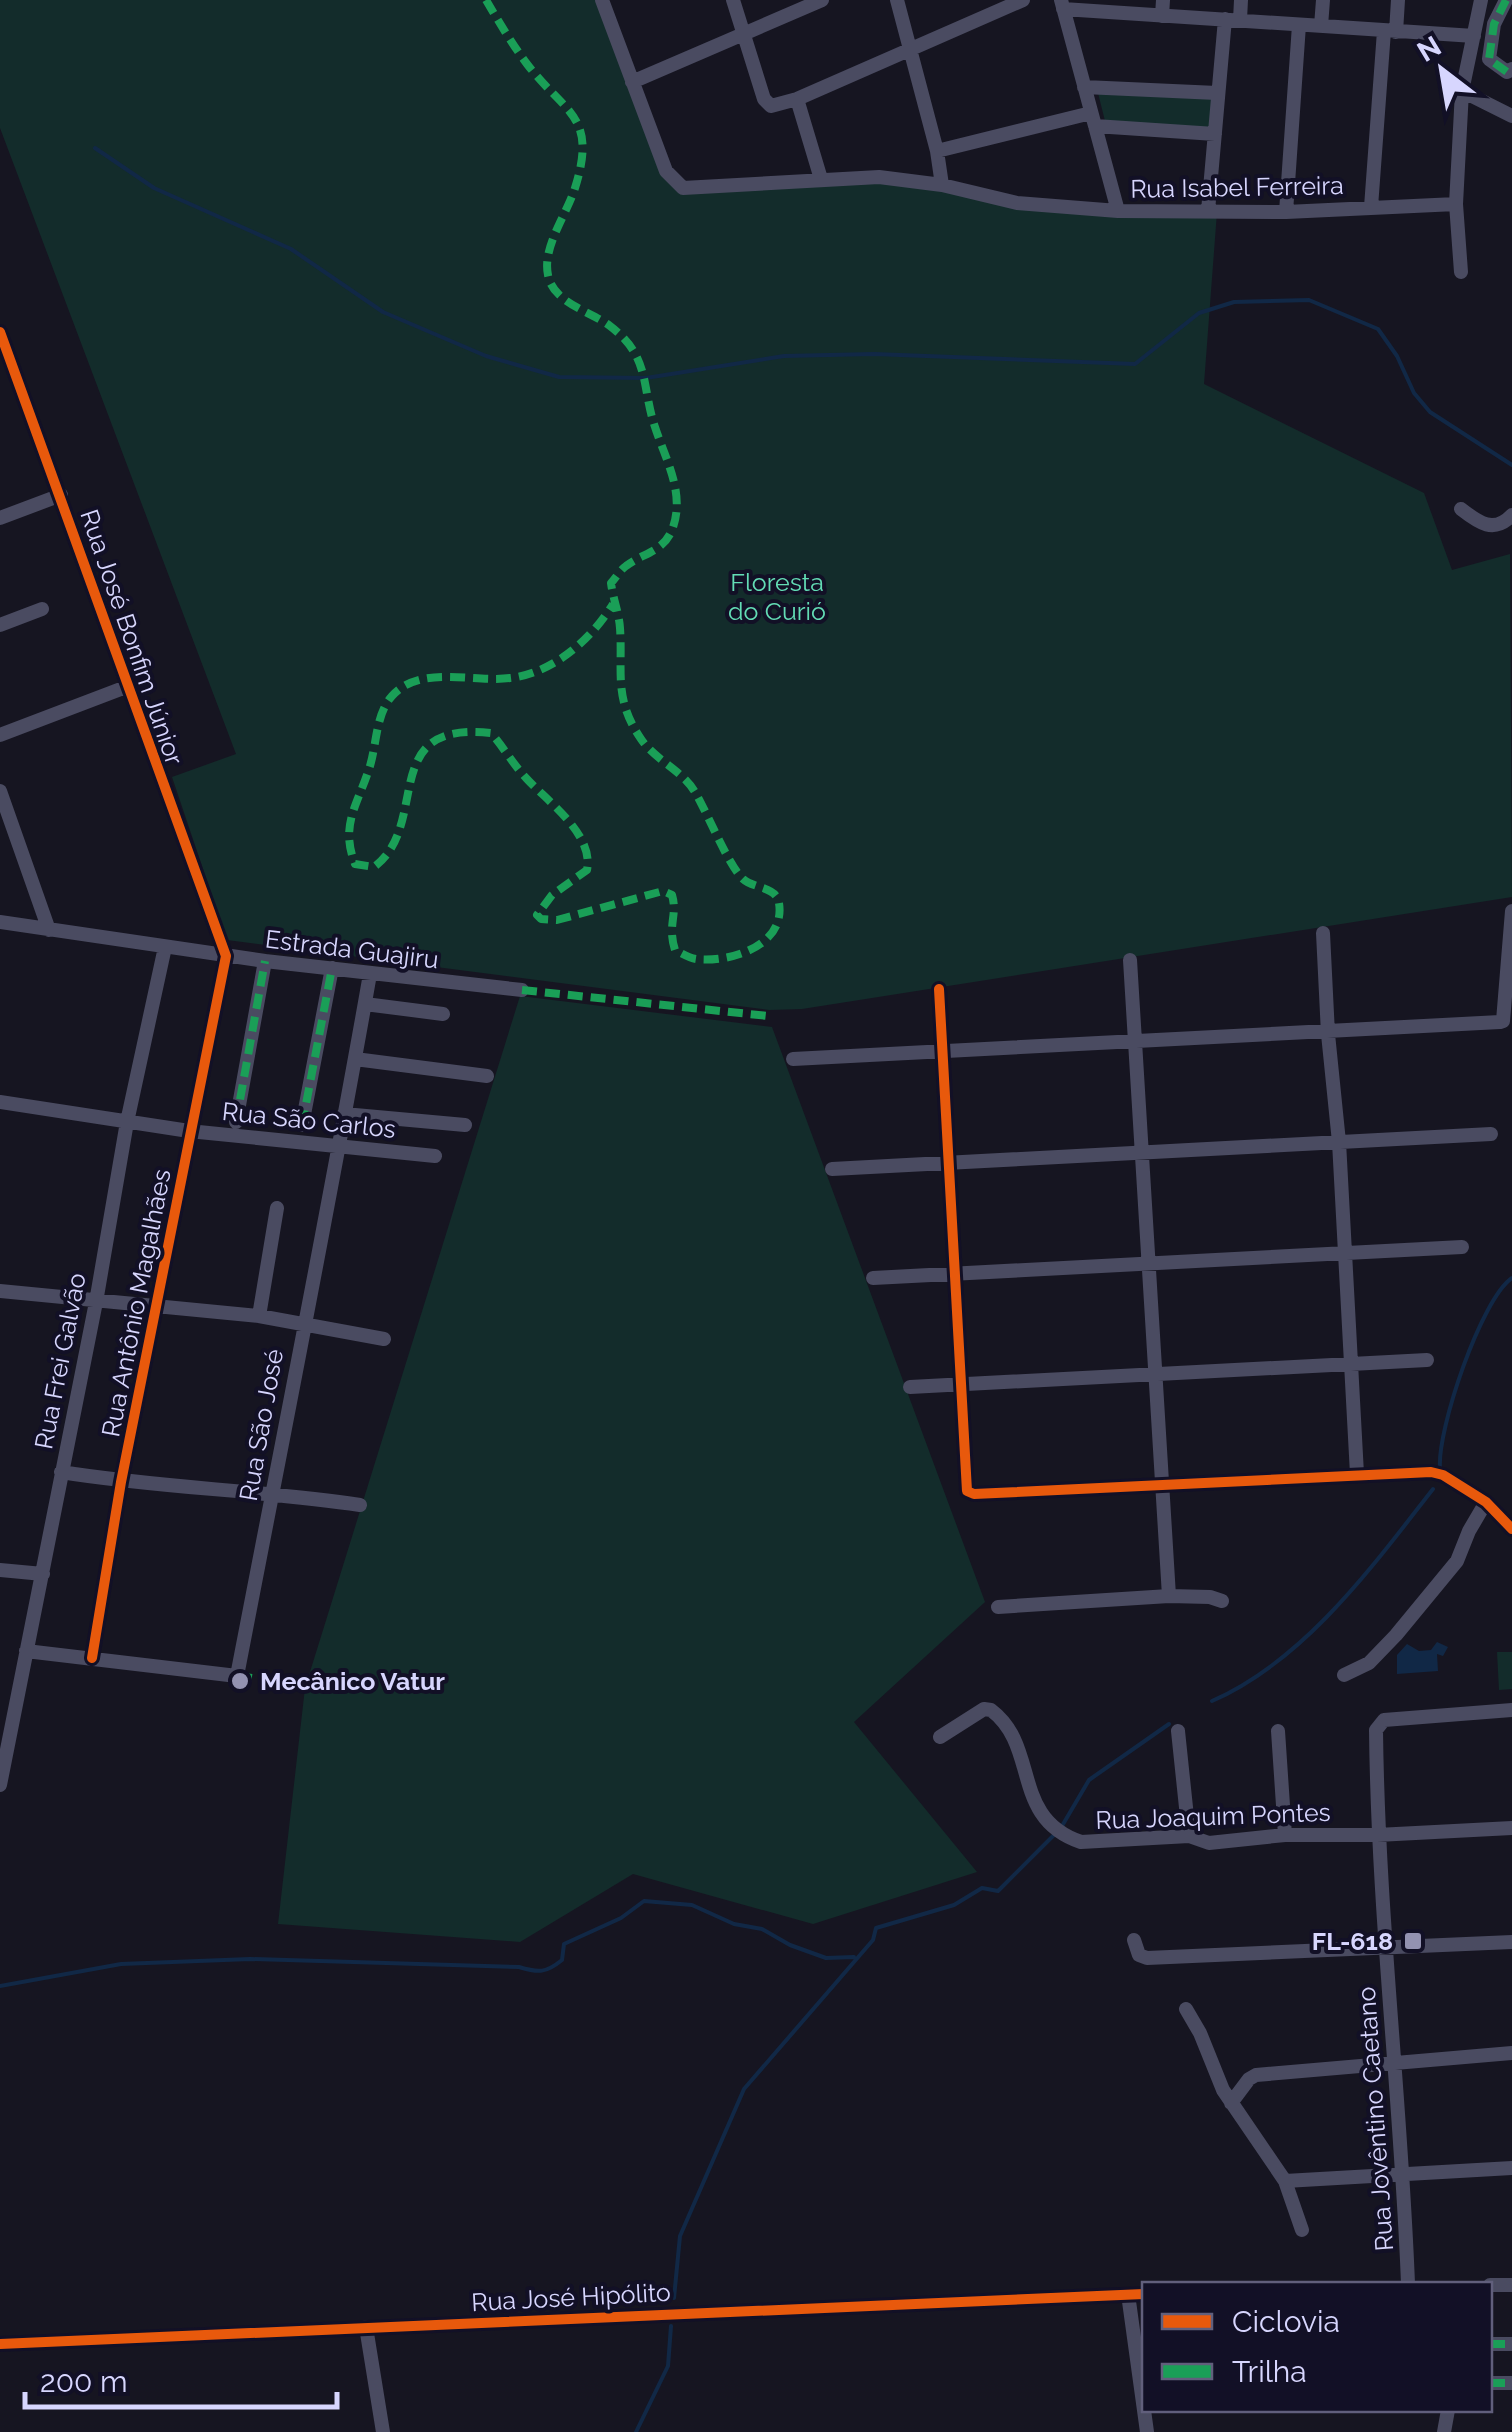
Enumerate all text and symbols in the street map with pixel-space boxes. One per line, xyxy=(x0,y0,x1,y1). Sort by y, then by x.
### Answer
north arrow xyxy=(1392,20,1492,120)
text: N xyxy=(1412,29,1447,69)
street label: Rua Isabel Ferreira xyxy=(1130,170,1344,204)
street label: Rua José Bonfim Júnior xyxy=(74,506,190,769)
park label: Floresta do Curió xyxy=(728,567,826,626)
street label: Estrada Guajiru xyxy=(264,923,440,975)
street label: Rua São Carlos xyxy=(221,1096,397,1144)
street label: Rua Antônio Magalhães xyxy=(95,1167,177,1439)
street label: Rua Frei Galvão xyxy=(28,1270,92,1452)
street label: Rua São José xyxy=(233,1347,289,1503)
place label: Mecânico Vatur xyxy=(260,1666,445,1696)
marker: Mecânico Vatur xyxy=(229,1670,251,1692)
street label: Rua Joaquim Pontes xyxy=(1095,1797,1331,1835)
place label: FL-618 xyxy=(1312,1926,1393,1956)
marker: FL-618 xyxy=(1402,1930,1424,1952)
street label: Rua Jovêntino Caetano xyxy=(1351,1986,1399,2252)
street label: Rua José Hipólito xyxy=(471,2277,671,2317)
legend xyxy=(1142,2282,1492,2412)
text: Ciclovia xyxy=(1232,2304,1340,2339)
scale bar xyxy=(25,2347,338,2409)
text: Trilha xyxy=(1232,2354,1307,2389)
text: 200 m xyxy=(40,2364,128,2399)

